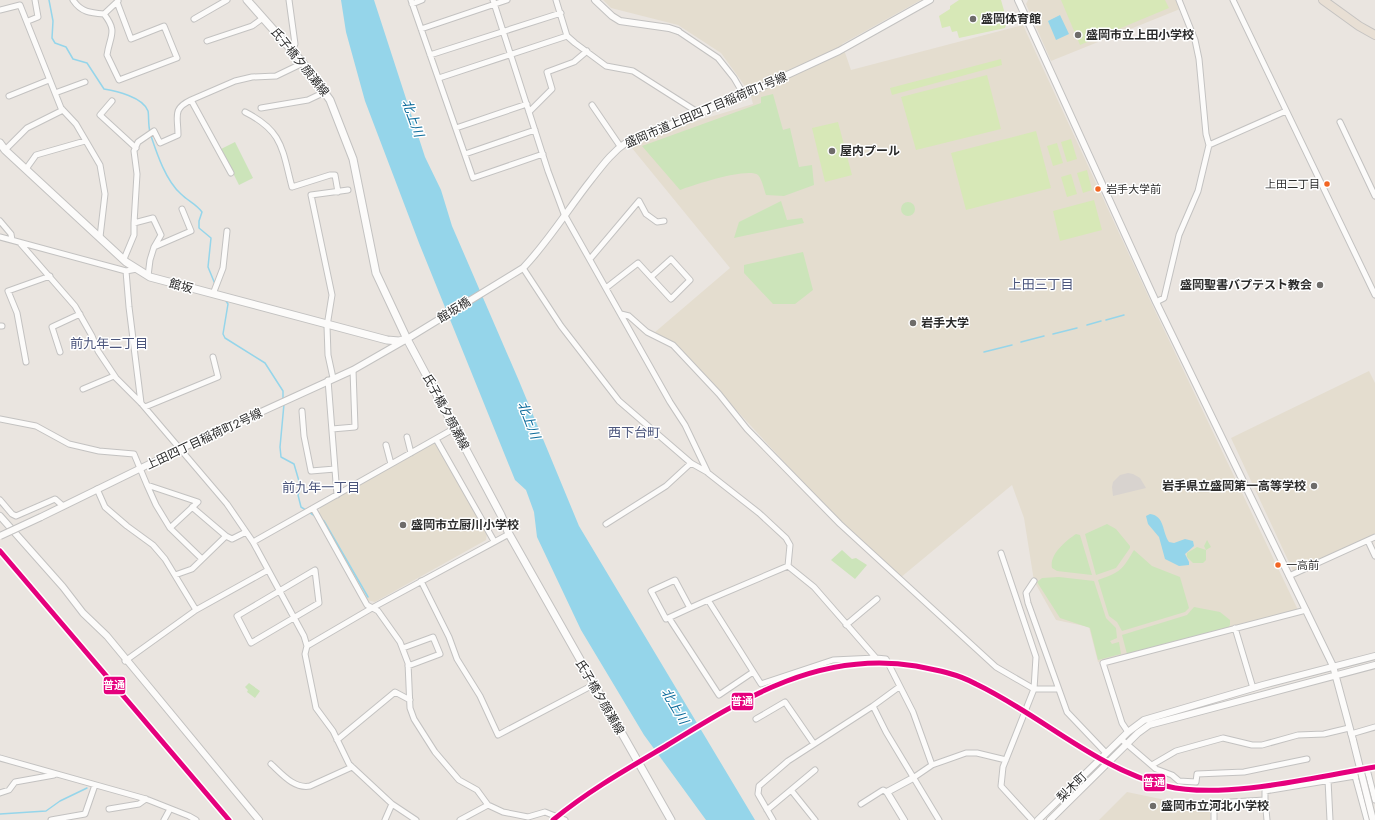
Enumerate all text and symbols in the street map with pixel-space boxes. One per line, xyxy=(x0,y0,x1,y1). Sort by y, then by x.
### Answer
place label: 盛岡体育館 xyxy=(981,10,1041,28)
marker: 盛岡体育館 xyxy=(968,14,978,24)
street label: 氏子橋夕顔瀬線 xyxy=(267,24,333,100)
place label: 盛岡市立上田小学校 xyxy=(1086,26,1194,44)
marker: 盛岡市立上田小学校 xyxy=(1073,30,1083,40)
street label: 盛岡市道上田四丁目稲荷町１号線 xyxy=(622,68,790,152)
water label: 北上川 xyxy=(397,96,429,141)
place label: 屋内プール xyxy=(840,142,900,160)
marker: 屋内プール xyxy=(827,146,837,156)
place label: 上田二丁目 xyxy=(1265,176,1320,192)
marker: 上田二丁目 xyxy=(1322,179,1332,189)
place label: 岩手大学前 xyxy=(1106,181,1161,197)
marker: 岩手大学前 xyxy=(1093,184,1103,194)
street label: 館坂 xyxy=(167,274,195,298)
district label: 上田三丁目 xyxy=(1008,275,1074,294)
place label: 盛岡聖書バプテスト教会 xyxy=(1180,276,1312,294)
marker: 盛岡聖書バプテスト教会 xyxy=(1315,280,1325,290)
street label: 館坂橋 xyxy=(434,293,474,327)
place label: 岩手大学 xyxy=(921,314,969,332)
marker: 岩手大学 xyxy=(908,318,918,328)
district label: 前九年二丁目 xyxy=(70,334,148,353)
street label: 氏子橋夕顔瀬線 xyxy=(418,371,474,453)
water label: 北上川 xyxy=(513,398,546,443)
street label: 上田四丁目稲荷町２号線 xyxy=(143,404,265,474)
district label: 西下台町 xyxy=(608,423,660,442)
place label: 岩手県立盛岡第一高等学校 xyxy=(1162,477,1306,495)
district label: 前九年一丁目 xyxy=(282,478,360,497)
marker: 岩手県立盛岡第一高等学校 xyxy=(1309,481,1319,491)
place label: 盛岡市立厨川小学校 xyxy=(411,516,519,534)
marker: 盛岡市立厨川小学校 xyxy=(398,520,408,530)
place label: 一高前 xyxy=(1286,557,1319,573)
marker: 一高前 xyxy=(1273,560,1283,570)
street label: 氏子橋夕顔瀬線 xyxy=(571,656,629,738)
line badge: 普通 xyxy=(103,676,126,695)
text: 普通 xyxy=(103,677,125,693)
water label: 北上川 xyxy=(657,684,694,729)
line badge: 普通 xyxy=(731,692,754,711)
text: 普通 xyxy=(731,693,753,709)
street label: 梨木町 xyxy=(1053,768,1091,806)
line badge: 普通 xyxy=(1143,773,1166,792)
text: 普通 xyxy=(1143,774,1165,790)
place label: 盛岡市立河北小学校 xyxy=(1161,797,1269,815)
marker: 盛岡市立河北小学校 xyxy=(1148,801,1158,811)

